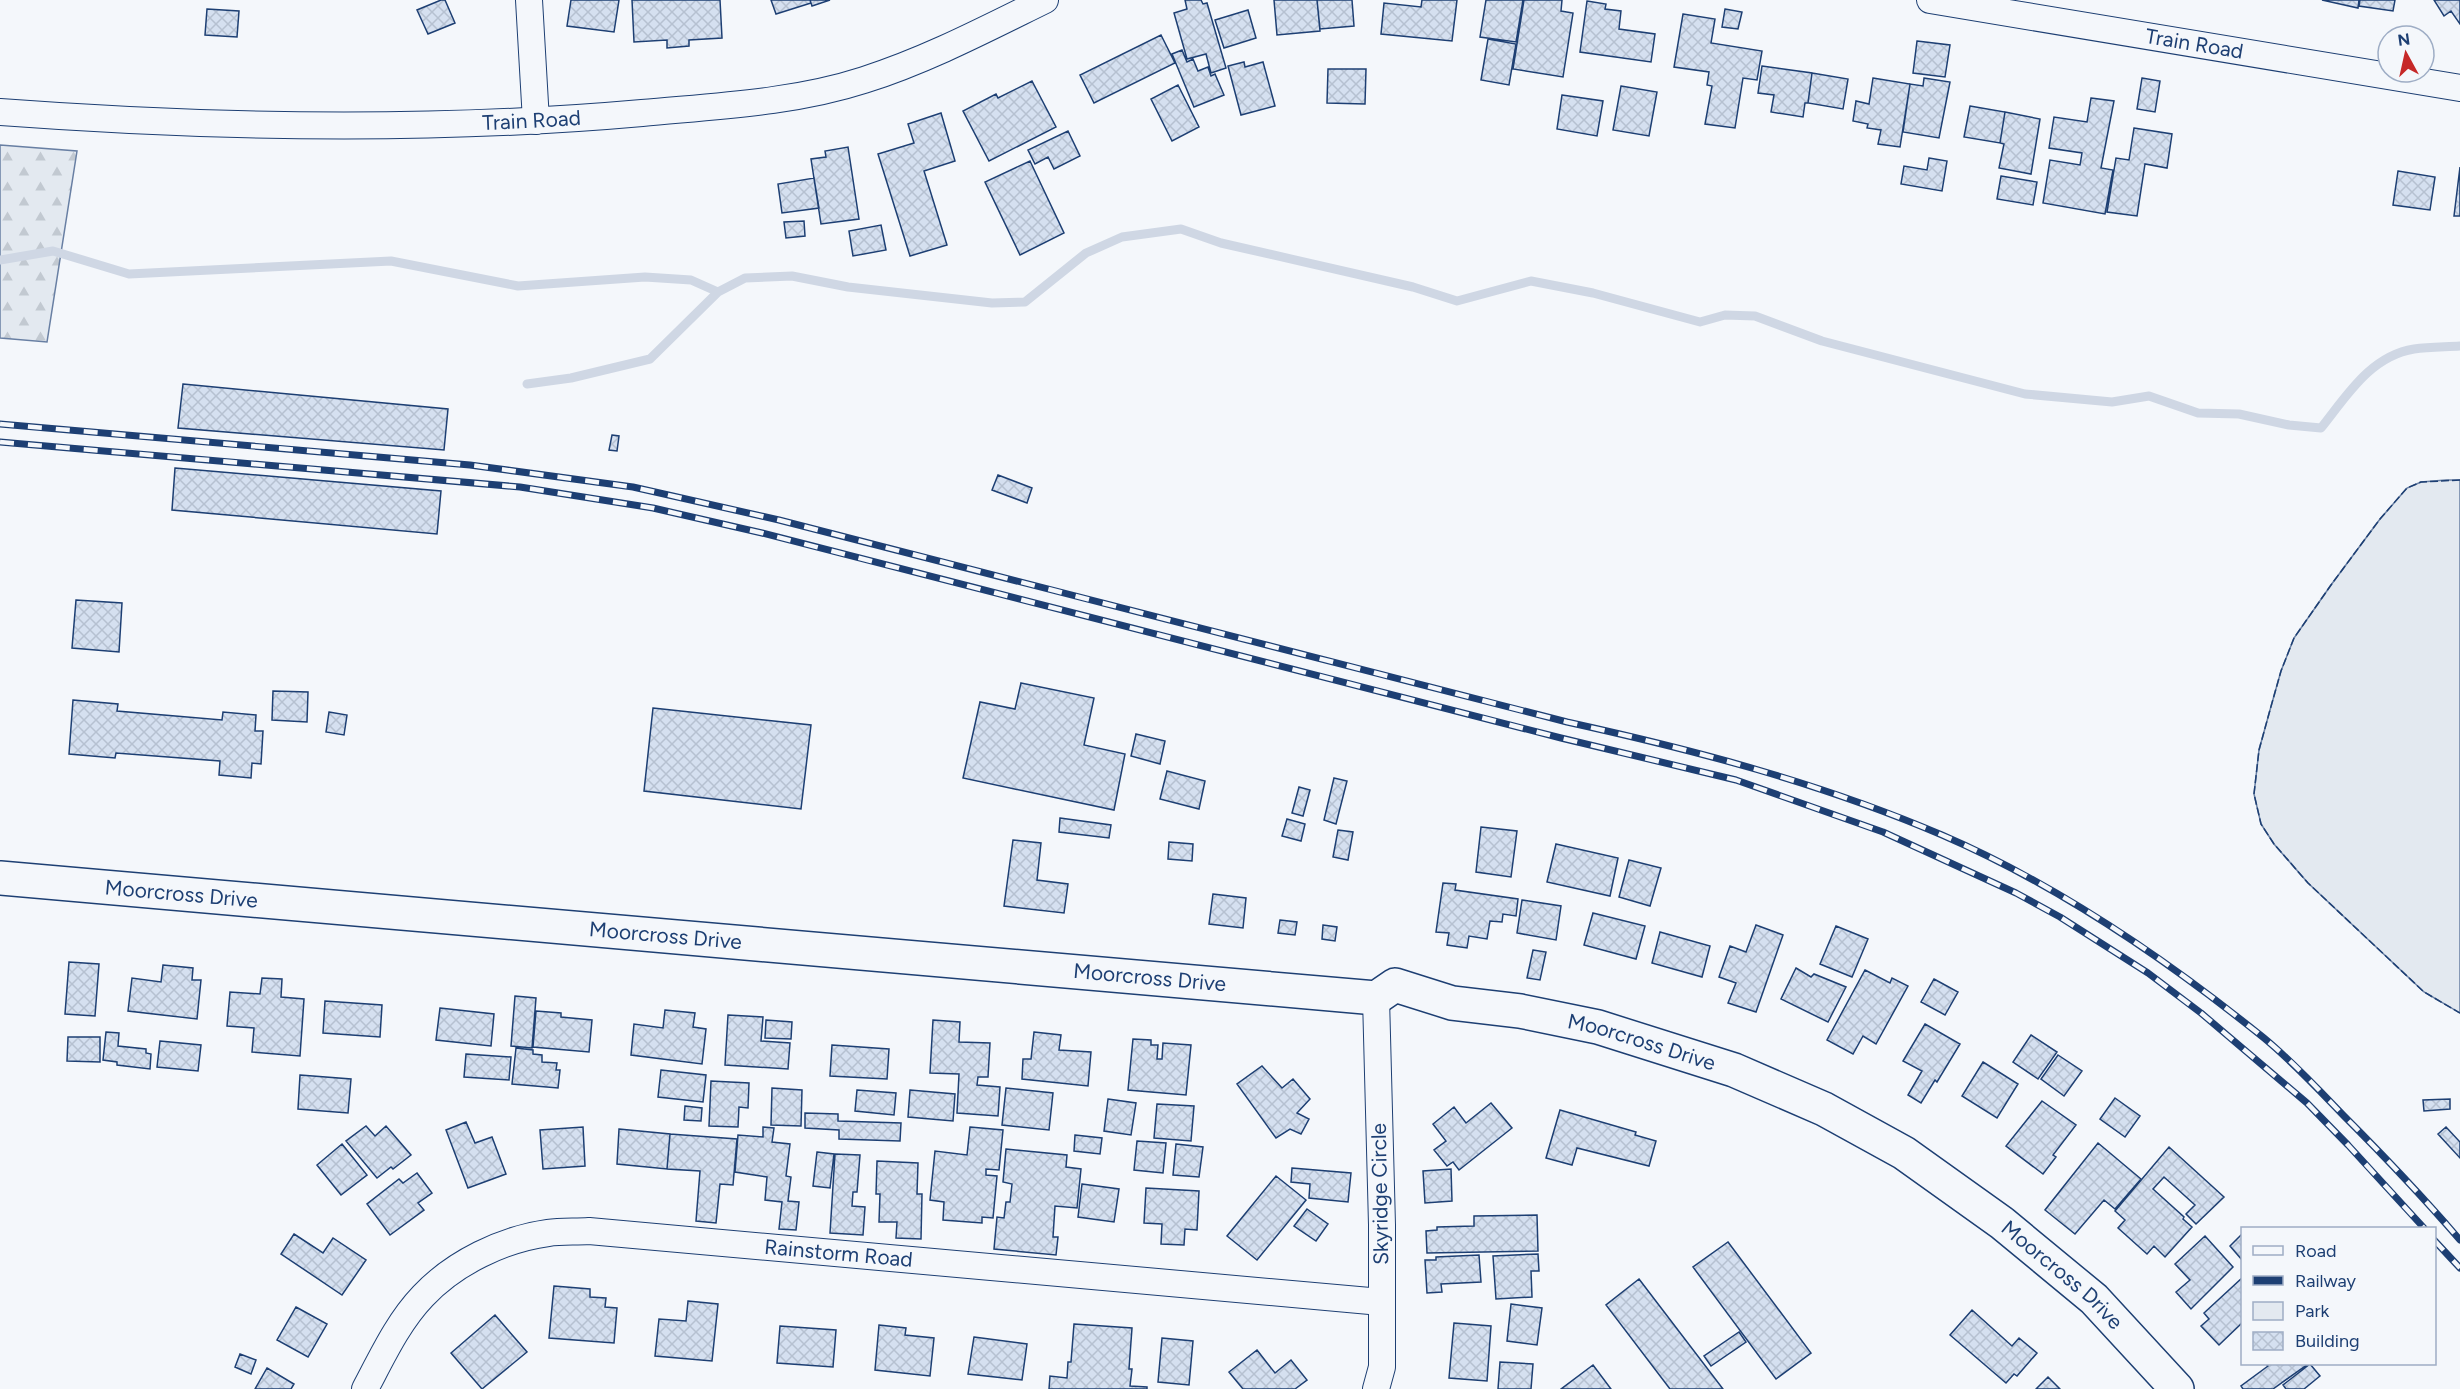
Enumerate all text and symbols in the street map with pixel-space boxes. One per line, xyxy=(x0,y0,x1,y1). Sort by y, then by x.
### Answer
street label: Train Road xyxy=(2144,23,2245,64)
north arrow xyxy=(2376,24,2436,84)
text: N xyxy=(2397,29,2411,50)
street label: Train Road xyxy=(482,105,582,135)
street label: Moorcross Drive xyxy=(104,874,259,913)
street label: Moorcross Drive xyxy=(588,916,743,954)
street label: Moorcross Drive xyxy=(1072,958,1227,996)
street label: Moorcross Drive xyxy=(1565,1008,1719,1075)
street label: Skyridge Circle xyxy=(1366,1123,1393,1265)
street label: Moorcross Drive xyxy=(1997,1215,2128,1334)
legend xyxy=(2241,1227,2436,1365)
street label: Rainstorm Road xyxy=(763,1234,914,1272)
text: Road xyxy=(2295,1240,2336,1262)
text: Railway xyxy=(2295,1270,2357,1292)
text: Park xyxy=(2295,1300,2330,1322)
text: Building xyxy=(2295,1330,2360,1352)

